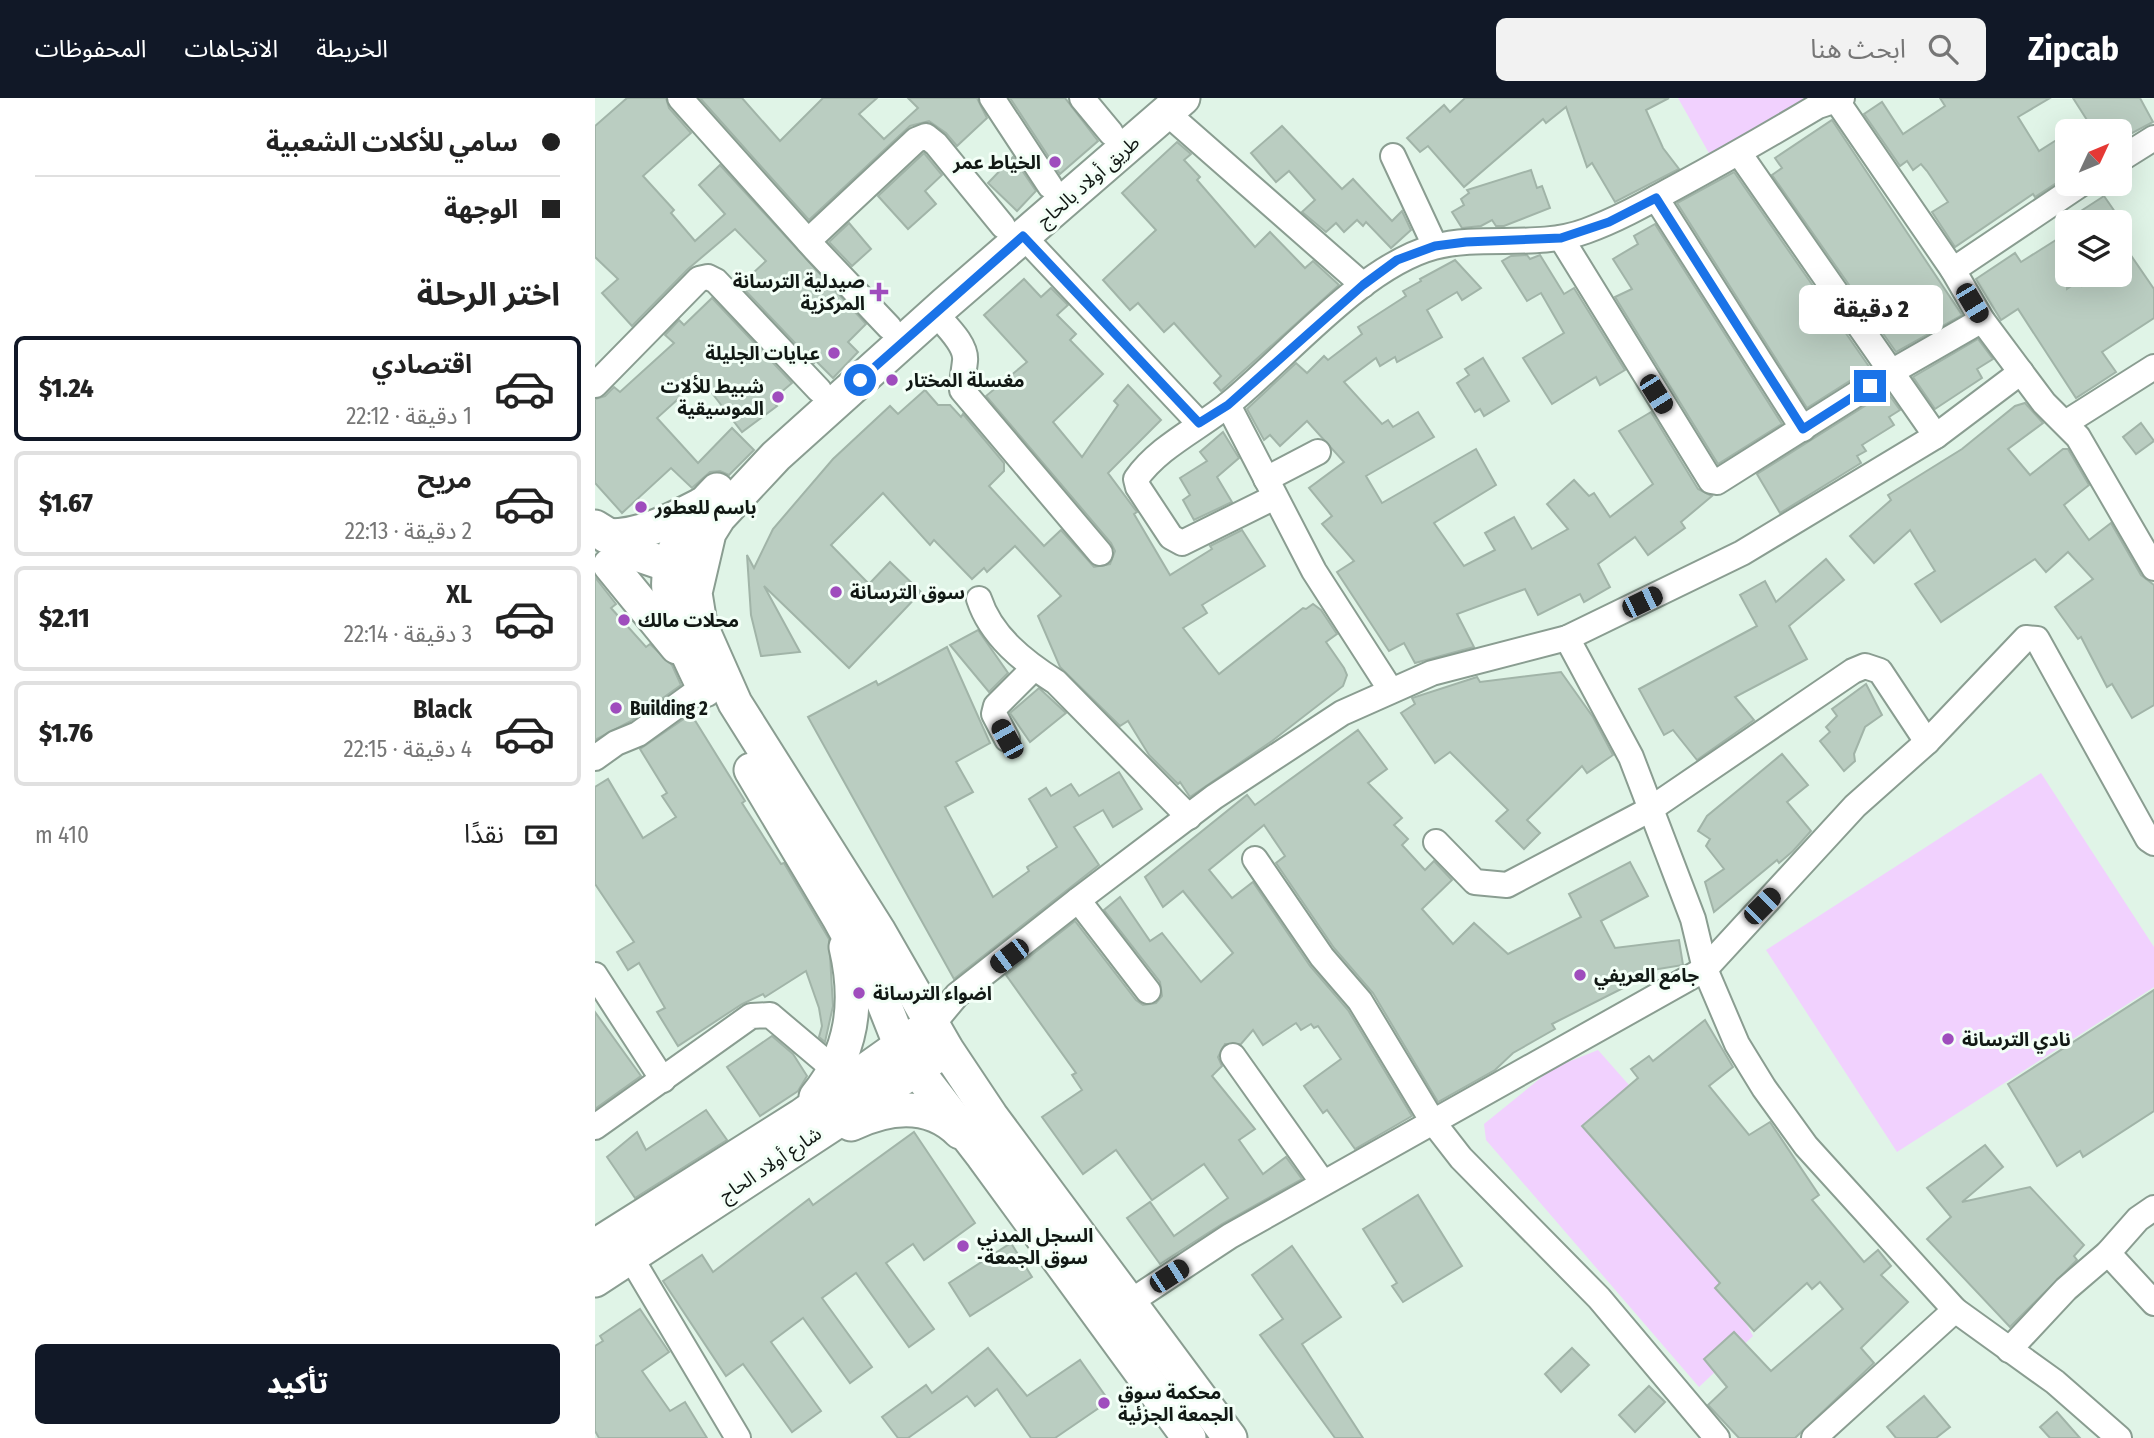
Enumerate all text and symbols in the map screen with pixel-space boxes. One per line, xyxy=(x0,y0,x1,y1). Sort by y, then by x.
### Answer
search box xyxy=(1496,18,1986,81)
text: Zipcab xyxy=(2028,29,2119,69)
icon: search xyxy=(1924,30,1962,68)
text: ابحث هنا xyxy=(1810,34,1906,65)
text: المحفوظات xyxy=(35,35,146,63)
text: الاتجاهات xyxy=(184,35,278,63)
text: الخريطة xyxy=(316,35,388,63)
north arrow xyxy=(2055,119,2131,196)
map controls xyxy=(2055,119,2132,287)
text: سامي للأكلات الشعبية xyxy=(266,127,518,158)
street label: طريق أولاد بالحاج xyxy=(1032,131,1146,234)
place label: الخياط عمر xyxy=(952,151,1041,174)
marker: الخياط عمر xyxy=(1047,154,1063,170)
text: الوجهة xyxy=(444,194,518,225)
button: layers xyxy=(2055,210,2132,287)
place label: صيدلية الترسانة المركزية xyxy=(733,270,865,315)
text: اختر الرحلة xyxy=(417,275,560,313)
car xyxy=(1953,280,1992,326)
marker: صيدلية الترسانة المركزية xyxy=(871,284,887,300)
callout: 2 دقيقة xyxy=(1798,285,1942,334)
text: 2 دقيقة xyxy=(1833,295,1909,323)
place label: عبايات الجليلة xyxy=(705,342,820,365)
marker: عبايات الجليلة xyxy=(826,345,842,361)
text: اقتصادي xyxy=(372,349,472,380)
icon: car xyxy=(493,357,556,420)
route start xyxy=(844,364,876,396)
place label: مغسلة المختار xyxy=(905,369,1025,392)
route end xyxy=(1854,370,1886,402)
car xyxy=(1636,371,1677,417)
marker: مغسلة المختار xyxy=(884,372,900,388)
text: $1.24 xyxy=(39,373,94,404)
place label: شبيط للألات الموسيقية xyxy=(661,374,764,420)
marker: شبيط للألات الموسيقية xyxy=(770,389,786,405)
text: 1 دقيقة · 22:12 xyxy=(346,402,472,430)
text: مريح xyxy=(417,464,472,495)
icon: car xyxy=(493,472,556,535)
text: $1.67 xyxy=(39,488,93,519)
place label: باسم للعطور xyxy=(654,496,757,522)
marker: باسم للعطور xyxy=(633,499,649,515)
text: 2 دقيقة · 22:13 xyxy=(345,517,472,545)
text: XL xyxy=(446,579,472,610)
place label: سوق الترسانة xyxy=(850,581,965,604)
car xyxy=(1619,583,1666,621)
marker: سوق الترسانة xyxy=(828,584,844,600)
icon: car xyxy=(493,587,556,650)
text: $2.11 xyxy=(39,603,90,634)
place label: محلات مالك xyxy=(638,609,739,632)
marker: محلات مالك xyxy=(616,612,632,628)
text: 3 دقيقة · 22:14 xyxy=(344,620,472,648)
text: Black xyxy=(413,694,472,725)
place label: Building 2 xyxy=(630,697,708,720)
marker: Building 2 xyxy=(608,700,624,716)
icon: car xyxy=(493,702,556,765)
car xyxy=(988,716,1027,762)
text: $1.76 xyxy=(39,718,93,749)
text: 4 دقيقة · 22:15 xyxy=(344,735,472,763)
icon: cash xyxy=(522,816,560,854)
text: نقدًا xyxy=(464,819,504,850)
text: 410 m xyxy=(35,821,89,849)
car xyxy=(1740,884,1785,928)
car xyxy=(986,935,1033,977)
place label: جامع العريفي xyxy=(1594,964,1699,990)
marker: جامع العريفي xyxy=(1572,967,1588,983)
place label: اضواء الترسانة xyxy=(873,982,992,1005)
marker: اضواء الترسانة xyxy=(851,985,867,1001)
place label: نادي الترسانة xyxy=(1962,1028,2071,1054)
marker: نادي الترسانة xyxy=(1940,1031,1956,1047)
street label: شارع أولاد الحاج xyxy=(715,1122,827,1209)
place label: السجل المدني -سوق الجمعة xyxy=(977,1224,1093,1269)
marker: السجل المدني -سوق الجمعة xyxy=(955,1238,971,1254)
car xyxy=(1146,1256,1193,1296)
button: تأكيد xyxy=(35,1344,560,1424)
place label: محكمة سوق الجمعة الجزئية xyxy=(1118,1381,1234,1426)
marker: محكمة سوق الجمعة الجزئية xyxy=(1096,1395,1112,1411)

